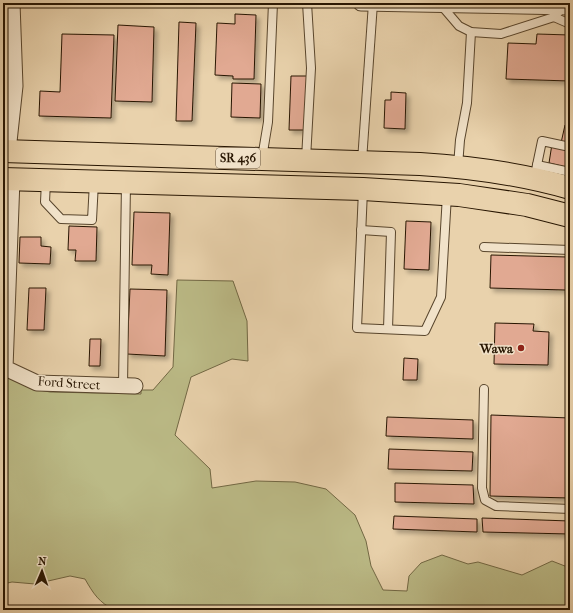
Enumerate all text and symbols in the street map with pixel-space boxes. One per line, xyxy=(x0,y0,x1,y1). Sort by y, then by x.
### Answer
road number: SR 436 xyxy=(216,148,260,168)
place label: Wawa xyxy=(479,341,514,356)
marker: Wawa xyxy=(516,343,526,353)
street label: Ford Street xyxy=(37,373,101,393)
north arrow xyxy=(22,551,62,591)
text: N xyxy=(38,555,47,568)

